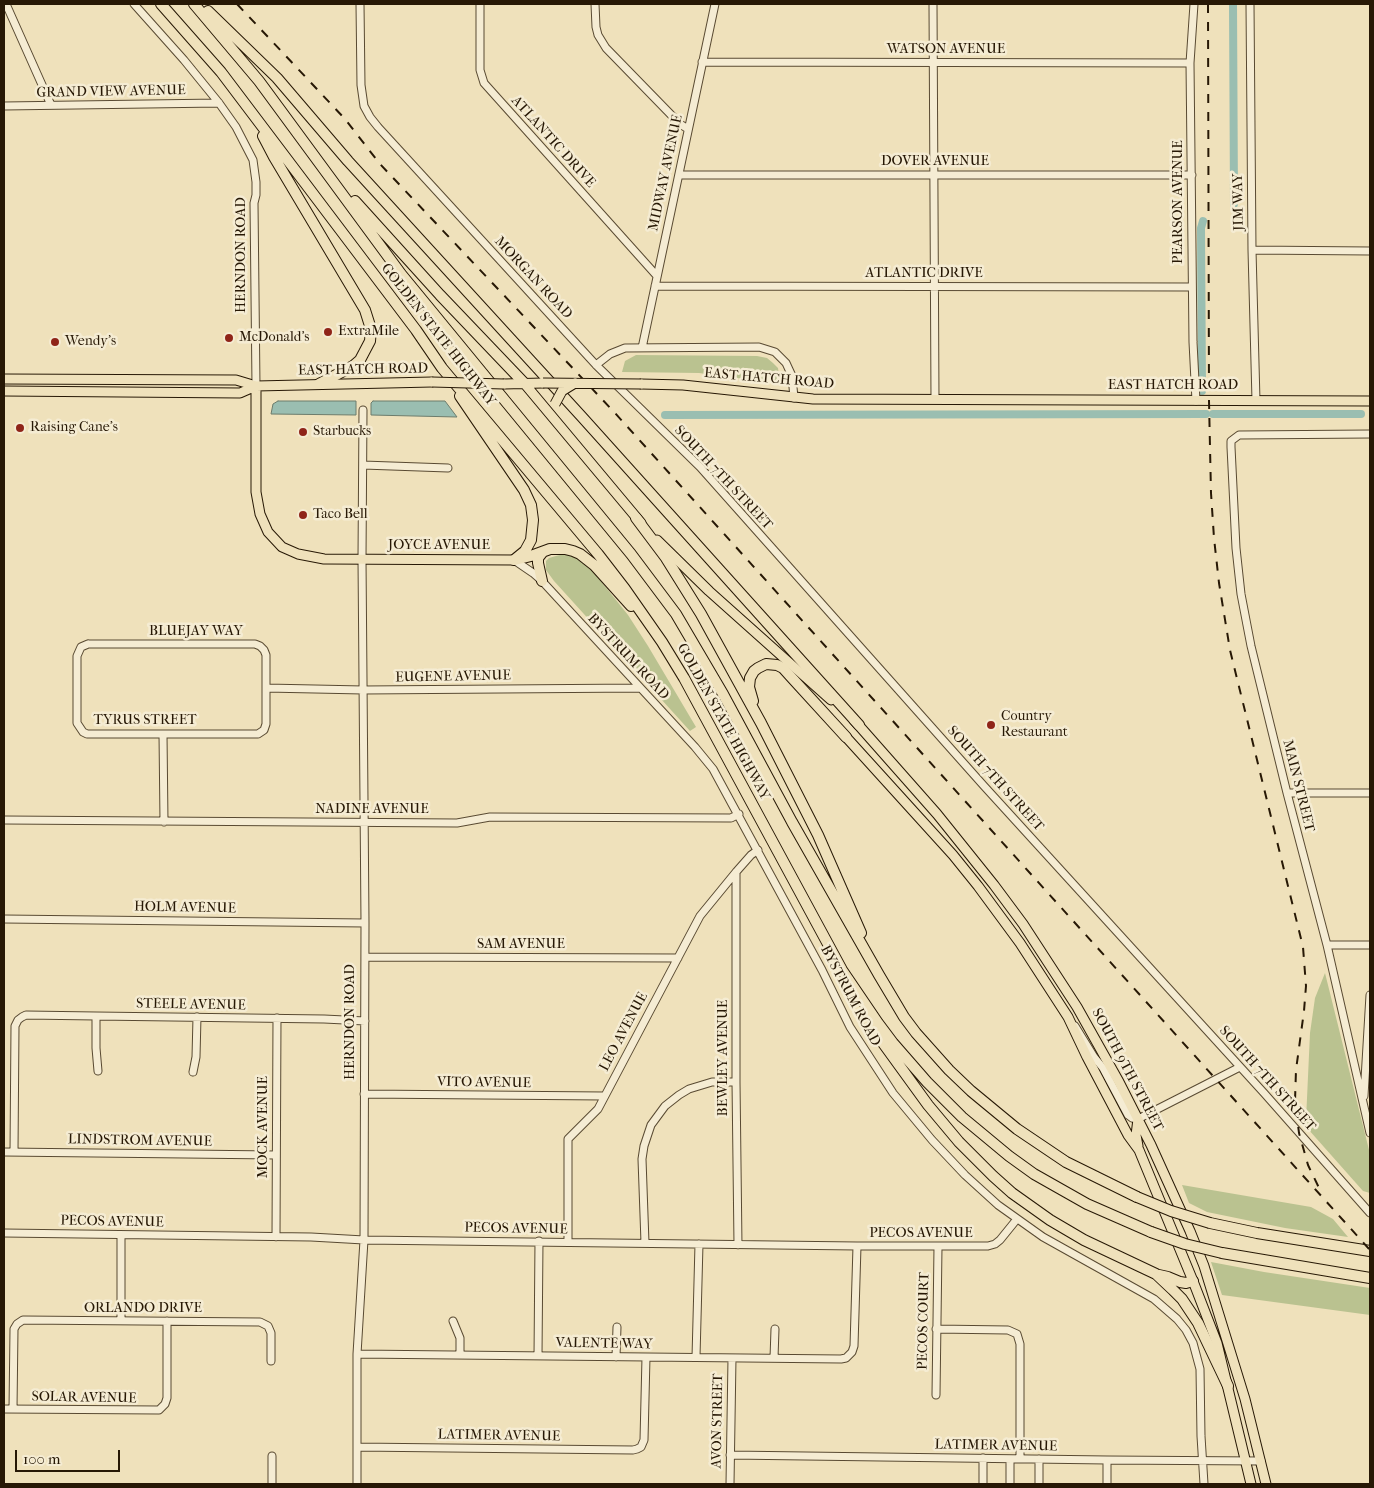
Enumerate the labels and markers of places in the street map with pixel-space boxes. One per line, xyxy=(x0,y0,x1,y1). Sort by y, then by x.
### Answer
place label: ExtraMile xyxy=(338,324,399,340)
marker: ExtraMile xyxy=(322,326,334,338)
place label: McDonald's xyxy=(239,330,310,346)
marker: McDonald's xyxy=(223,332,235,344)
place label: Wendy's xyxy=(65,334,116,350)
marker: Wendy's xyxy=(49,336,61,348)
place label: Raising Cane's xyxy=(30,420,118,436)
marker: Raising Cane's xyxy=(14,422,26,434)
place label: Starbucks xyxy=(313,424,371,440)
marker: Starbucks xyxy=(297,426,309,438)
place label: Taco Bell xyxy=(313,507,368,523)
marker: Taco Bell xyxy=(297,509,309,521)
place label: Country Restaurant xyxy=(1001,709,1068,742)
marker: Country Restaurant xyxy=(985,719,997,731)

